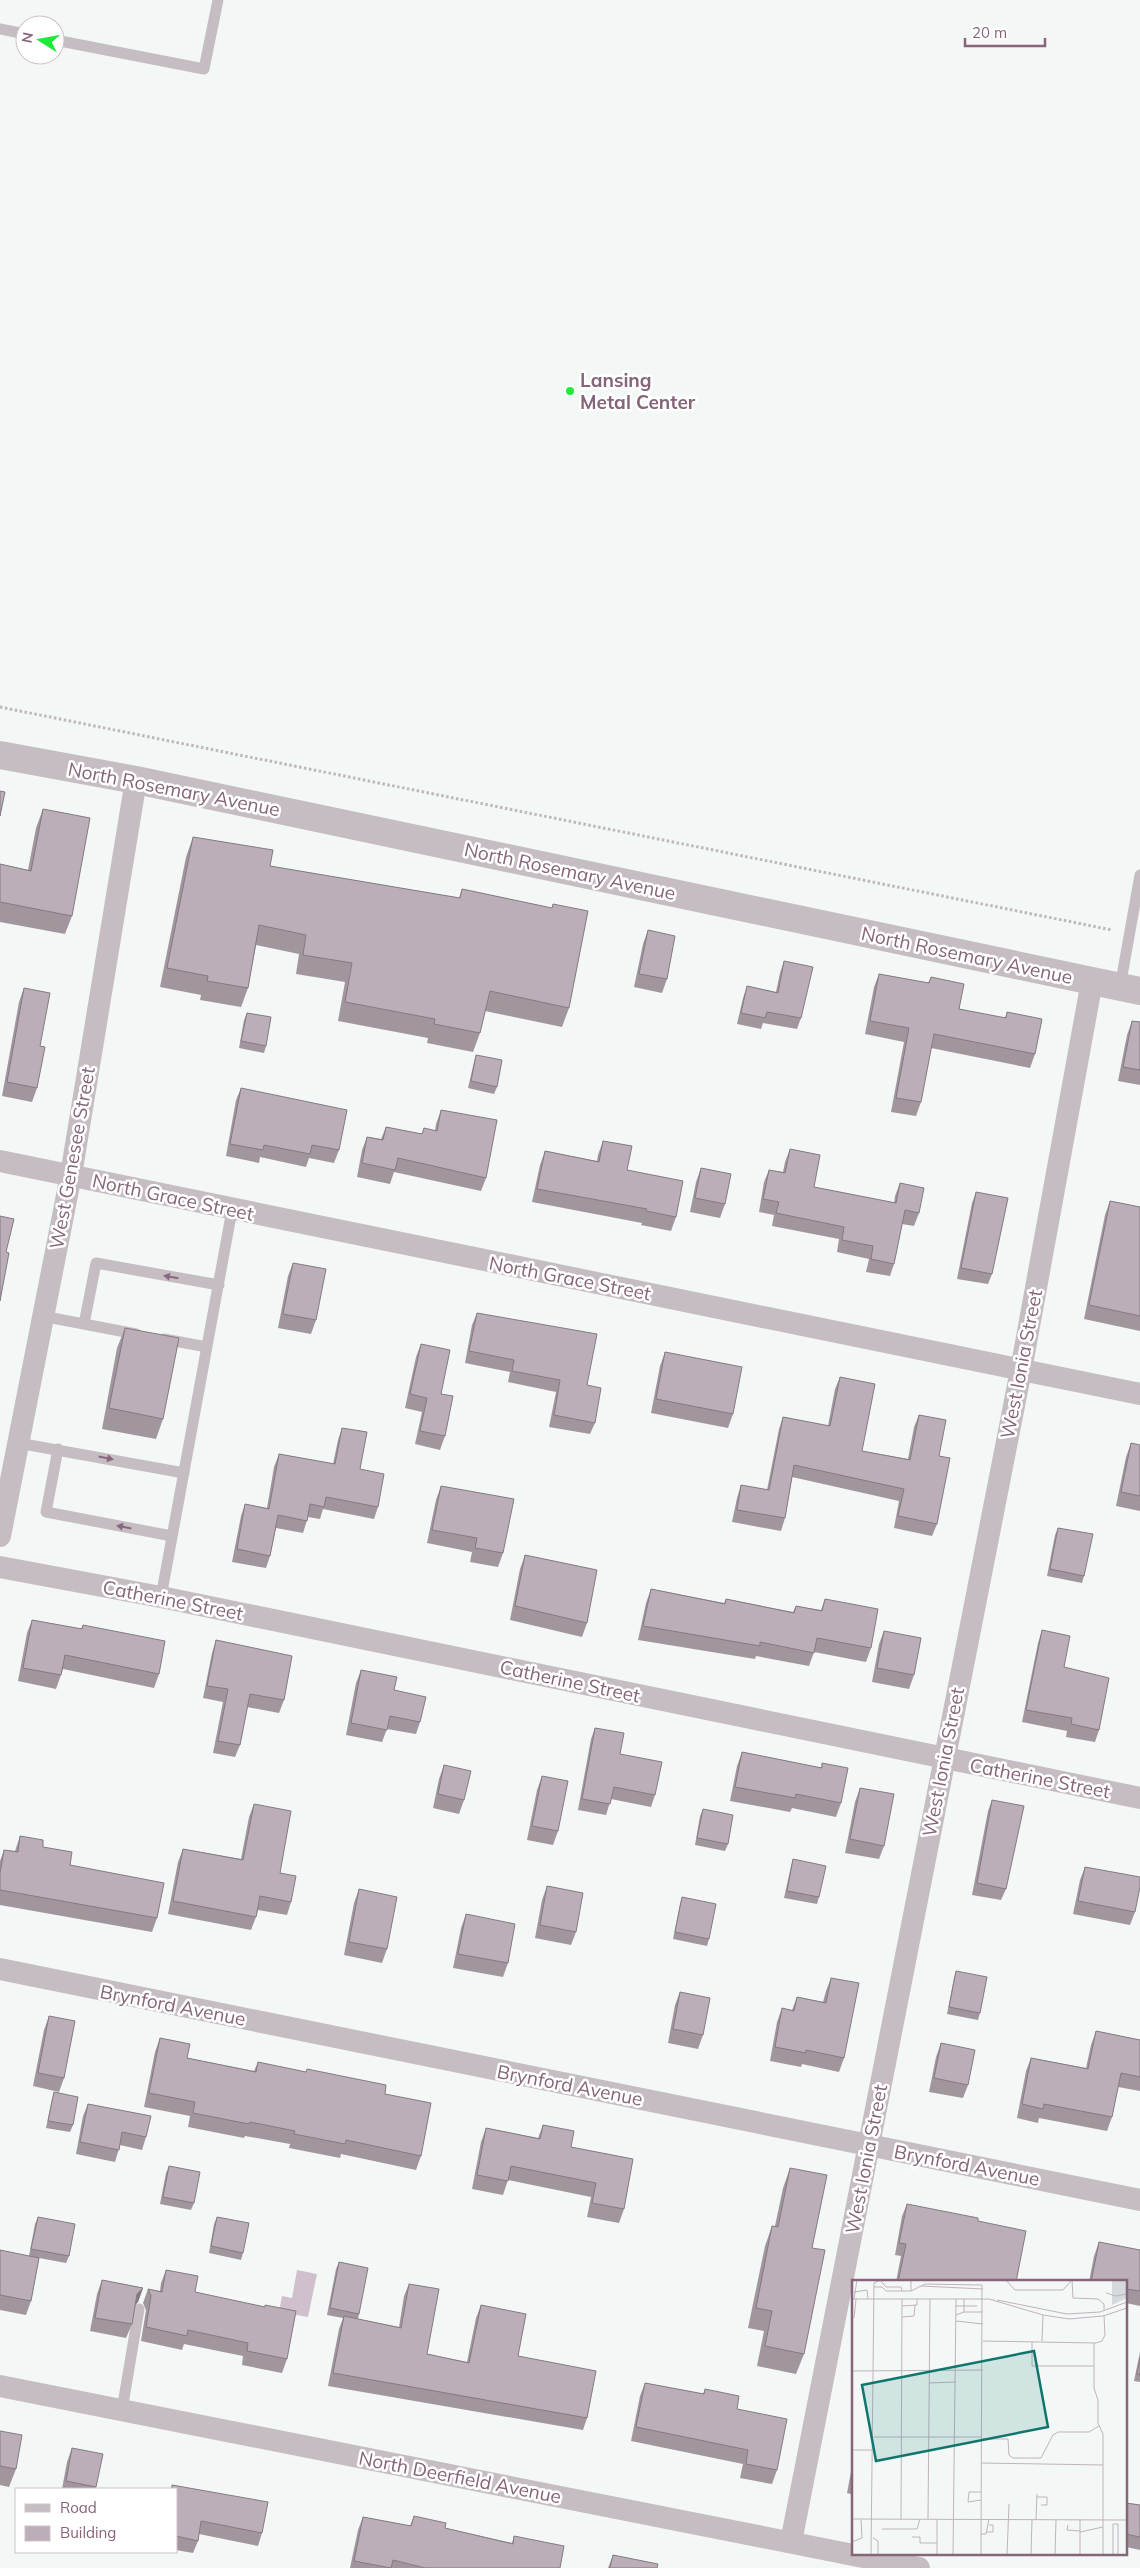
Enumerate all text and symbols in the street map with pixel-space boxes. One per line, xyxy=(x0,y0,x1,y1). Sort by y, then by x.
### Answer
north arrow xyxy=(15,15,65,65)
scale bar xyxy=(965,15,1045,47)
text: 20 m xyxy=(972,23,1007,42)
text: N xyxy=(17,31,37,44)
place label: Lansing Metal Center xyxy=(580,368,696,414)
marker: Lansing Metal Center xyxy=(564,385,576,397)
street label: North Rosemary Avenue xyxy=(66,757,282,821)
street label: North Rosemary Avenue xyxy=(462,837,678,905)
street label: North Rosemary Avenue xyxy=(859,921,1075,989)
street label: West Genesee Street xyxy=(44,1065,100,1251)
street label: North Grace Street xyxy=(90,1168,256,1226)
street label: North Grace Street xyxy=(487,1251,653,1306)
one-way arrow xyxy=(163,1272,179,1280)
street label: West Ionia Street xyxy=(995,1287,1047,1441)
one-way arrow xyxy=(99,1455,115,1463)
one-way arrow xyxy=(116,1522,132,1530)
street label: Catherine Street xyxy=(101,1575,246,1625)
street label: Catherine Street xyxy=(498,1654,643,1708)
street label: West Ionia Street xyxy=(917,1685,969,1839)
street label: Catherine Street xyxy=(968,1753,1113,1803)
street label: Brynford Avenue xyxy=(98,1979,248,2031)
street label: Brynford Avenue xyxy=(495,2059,645,2111)
street label: West Ionia Street xyxy=(840,2082,892,2236)
street label: Brynford Avenue xyxy=(892,2139,1042,2191)
inset map xyxy=(852,2280,1128,2556)
street label: North Deerfield Avenue xyxy=(357,2446,563,2508)
legend xyxy=(15,2488,178,2553)
text: Road xyxy=(60,2498,97,2517)
text: Building xyxy=(60,2523,116,2542)

